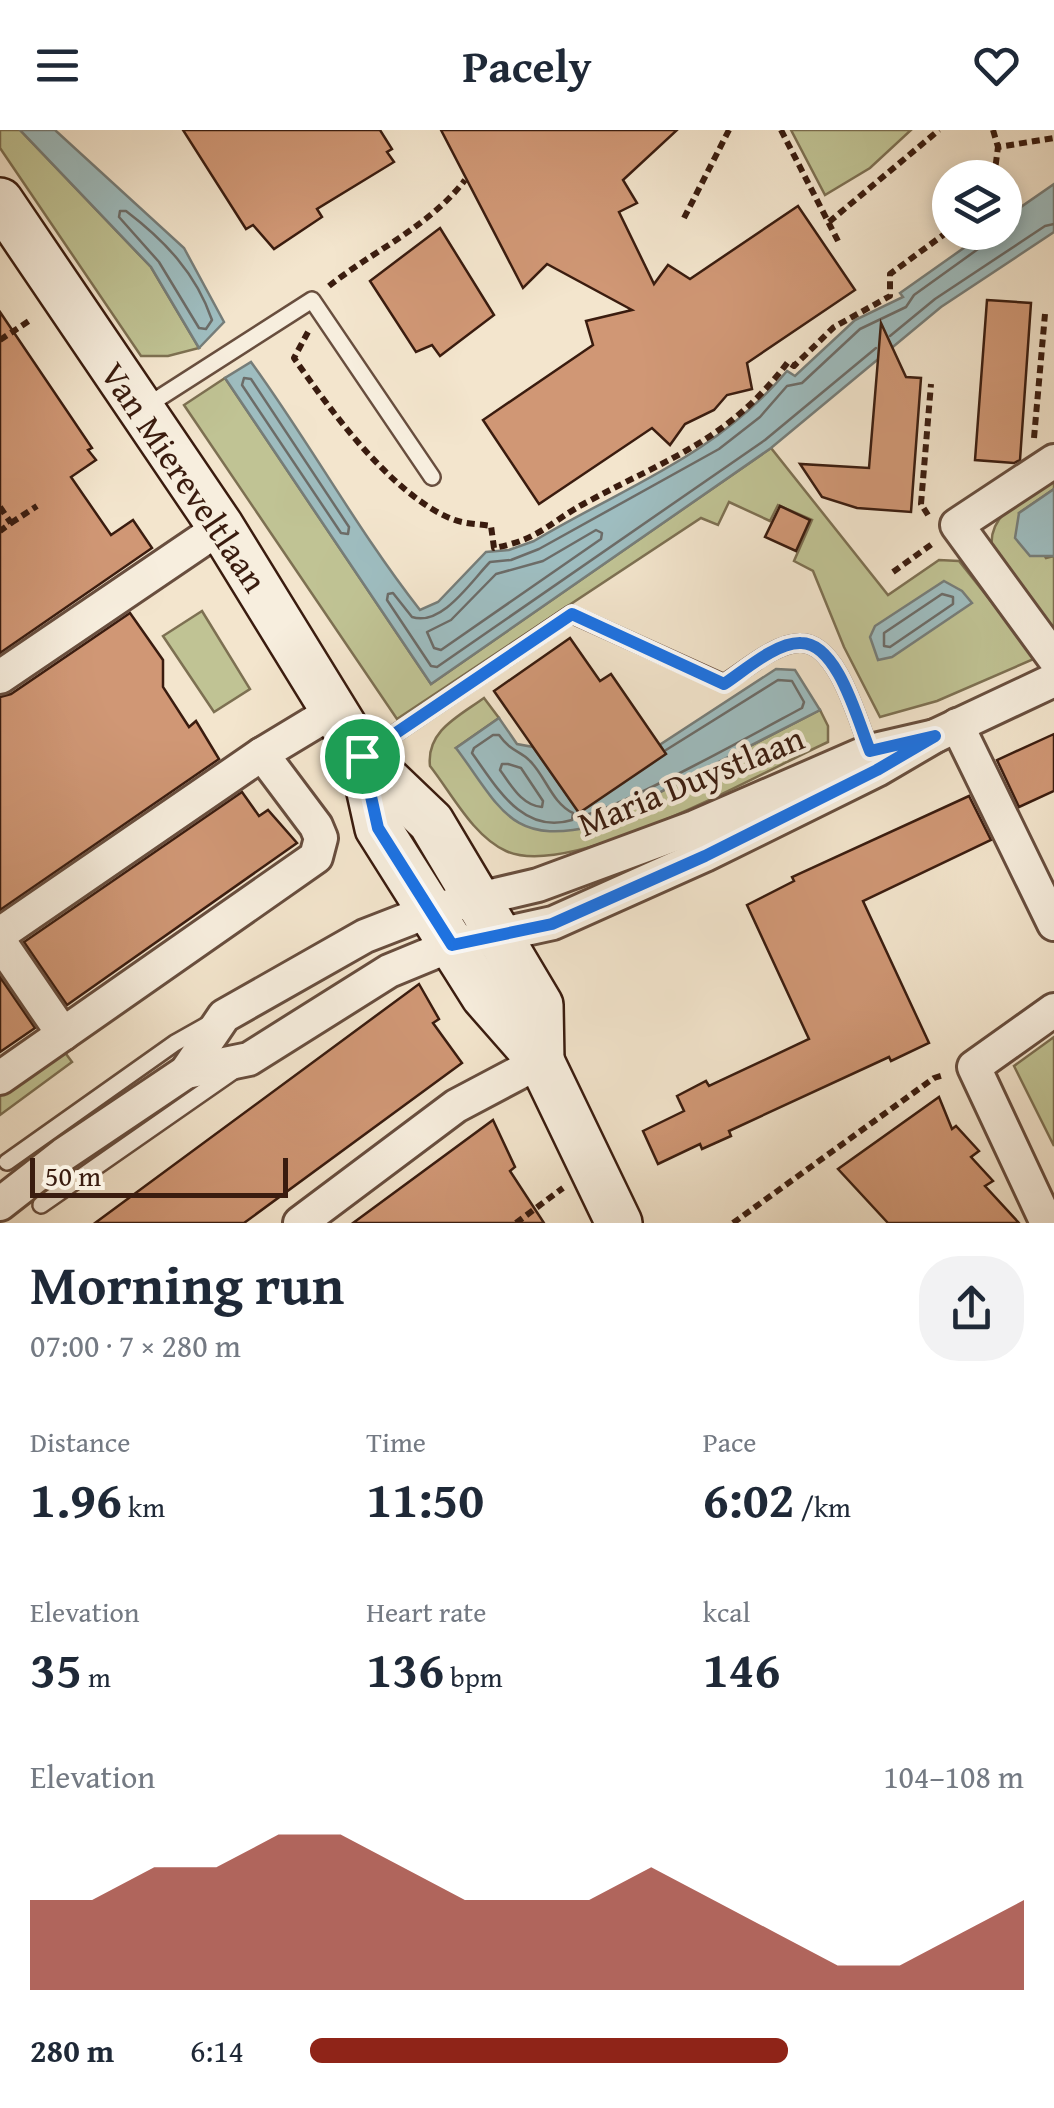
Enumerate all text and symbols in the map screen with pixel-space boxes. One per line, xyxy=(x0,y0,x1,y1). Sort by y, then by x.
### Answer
text: Pacely xyxy=(462,33,592,98)
icon: menu xyxy=(30,38,85,93)
icon: heart xyxy=(969,38,1024,93)
map controls xyxy=(932,160,1022,250)
button: layers xyxy=(932,160,1022,250)
street label: Van Miereveltlaan xyxy=(88,351,281,602)
street label: Maria Duystlaan xyxy=(570,712,812,849)
pin xyxy=(320,714,405,799)
icon: arrive xyxy=(335,729,390,784)
scale bar xyxy=(30,1153,288,1198)
text: 50 m xyxy=(45,1155,101,1196)
text: Morning run xyxy=(30,1244,344,1324)
button: share xyxy=(919,1256,1024,1361)
text: 07:00 · 7 × 280 m xyxy=(30,1322,241,1369)
text: Distance xyxy=(30,1421,130,1462)
text: Time xyxy=(366,1421,426,1462)
text: Pace xyxy=(703,1421,757,1462)
text: 1.96 xyxy=(30,1462,122,1535)
text: 11:50 xyxy=(366,1462,484,1535)
text: 6:02 xyxy=(703,1462,795,1535)
text: km xyxy=(122,1486,165,1527)
text: /km xyxy=(795,1486,851,1527)
text: Elevation xyxy=(30,1591,140,1632)
text: Heart rate xyxy=(366,1591,486,1632)
text: kcal xyxy=(703,1591,750,1632)
text: 35 xyxy=(30,1632,82,1705)
text: 136 xyxy=(366,1632,444,1705)
text: 146 xyxy=(703,1632,780,1705)
text: m xyxy=(82,1656,111,1697)
text: bpm xyxy=(444,1656,503,1697)
text: Elevation xyxy=(30,1753,155,1800)
text: 104–108 m xyxy=(883,1753,1024,1800)
text: 280 m xyxy=(30,2027,114,2074)
text: 6:14 xyxy=(190,2027,244,2074)

